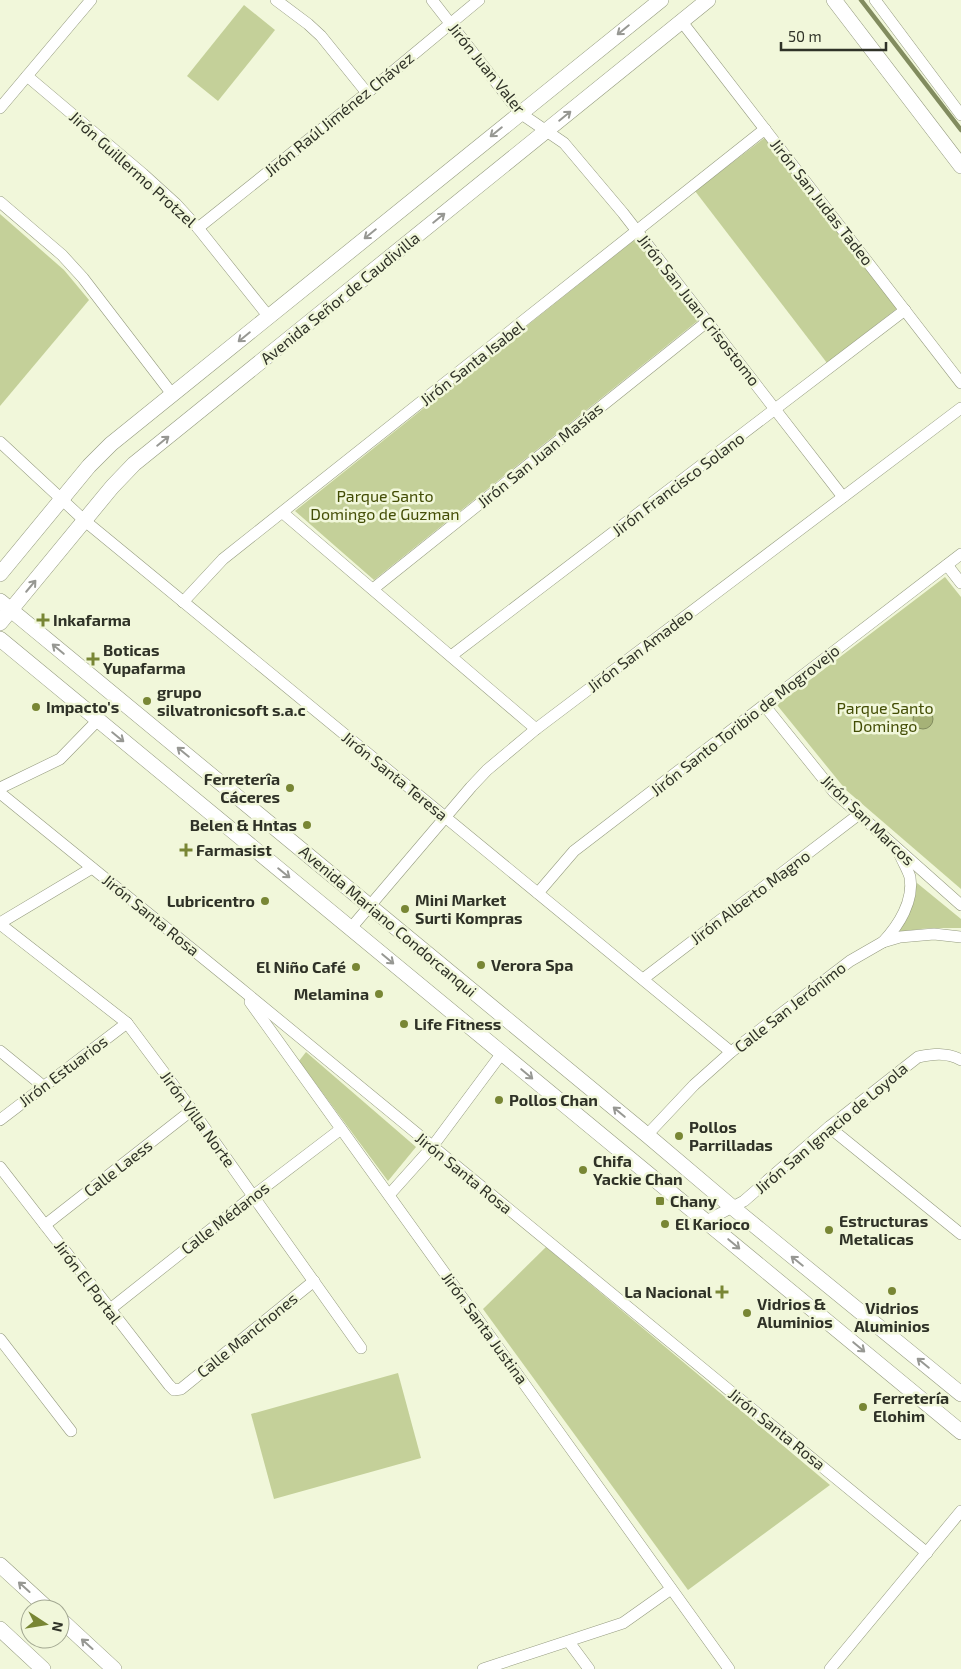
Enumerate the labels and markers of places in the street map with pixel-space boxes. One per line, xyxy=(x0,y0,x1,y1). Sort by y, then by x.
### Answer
place label: Inkafarma xyxy=(53,610,131,629)
marker: Inkafarma xyxy=(37,614,49,626)
place label: Boticas Yupafarma xyxy=(103,640,186,677)
marker: Boticas Yupafarma xyxy=(87,653,99,665)
place label: grupo silvatronicsoft s.a.c xyxy=(157,682,306,719)
marker: grupo silvatronicsoft s.a.c xyxy=(141,695,153,707)
place label: Impacto's xyxy=(46,697,119,716)
marker: Impacto's xyxy=(30,701,42,713)
place label: Ferreterîa Cáceres xyxy=(204,769,280,806)
marker: Ferreterîa Cáceres xyxy=(284,782,296,794)
place label: Belen & Hntas xyxy=(190,815,297,834)
marker: Belen & Hntas xyxy=(301,819,313,831)
place label: Farmasist xyxy=(196,840,272,859)
marker: Farmasist xyxy=(180,844,192,856)
place label: Mini Market Surti Kompras xyxy=(415,890,523,927)
place label: Lubricentro xyxy=(167,891,255,910)
marker: Lubricentro xyxy=(259,895,271,907)
marker: Mini Market Surti Kompras xyxy=(399,903,411,915)
place label: Verora Spa xyxy=(491,955,573,974)
place label: El Niño Café xyxy=(256,957,346,976)
marker: Verora Spa xyxy=(475,959,487,971)
marker: El Niño Café xyxy=(350,961,362,973)
place label: Melamina xyxy=(294,984,369,1003)
marker: Melamina xyxy=(373,988,385,1000)
place label: Life Fitness xyxy=(414,1014,501,1033)
marker: Life Fitness xyxy=(398,1018,410,1030)
place label: Pollos Chan xyxy=(509,1090,598,1109)
marker: Pollos Chan xyxy=(493,1094,505,1106)
place label: Pollos Parrilladas xyxy=(689,1117,773,1154)
marker: Pollos Parrilladas xyxy=(673,1130,685,1142)
place label: Chifa Yackie Chan xyxy=(593,1151,683,1188)
marker: Chifa Yackie Chan xyxy=(577,1164,589,1176)
place label: Chany xyxy=(670,1191,717,1211)
marker: Chany xyxy=(654,1195,666,1207)
place label: Estructuras Metalicas xyxy=(839,1211,928,1248)
place label: El Karioco xyxy=(675,1214,750,1233)
marker: El Karioco xyxy=(659,1218,671,1230)
marker: Estructuras Metalicas xyxy=(823,1224,835,1236)
place label: La Nacional xyxy=(624,1282,713,1301)
marker: Vidrios Aluminios xyxy=(886,1285,898,1297)
marker: La Nacional xyxy=(716,1286,728,1298)
place label: Vidrios & Aluminios xyxy=(757,1294,833,1331)
place label: Vidrios Aluminios xyxy=(854,1298,930,1335)
marker: Vidrios & Aluminios xyxy=(741,1307,753,1319)
place label: Ferretería Elohim xyxy=(873,1388,949,1425)
marker: Ferretería Elohim xyxy=(857,1401,869,1413)

